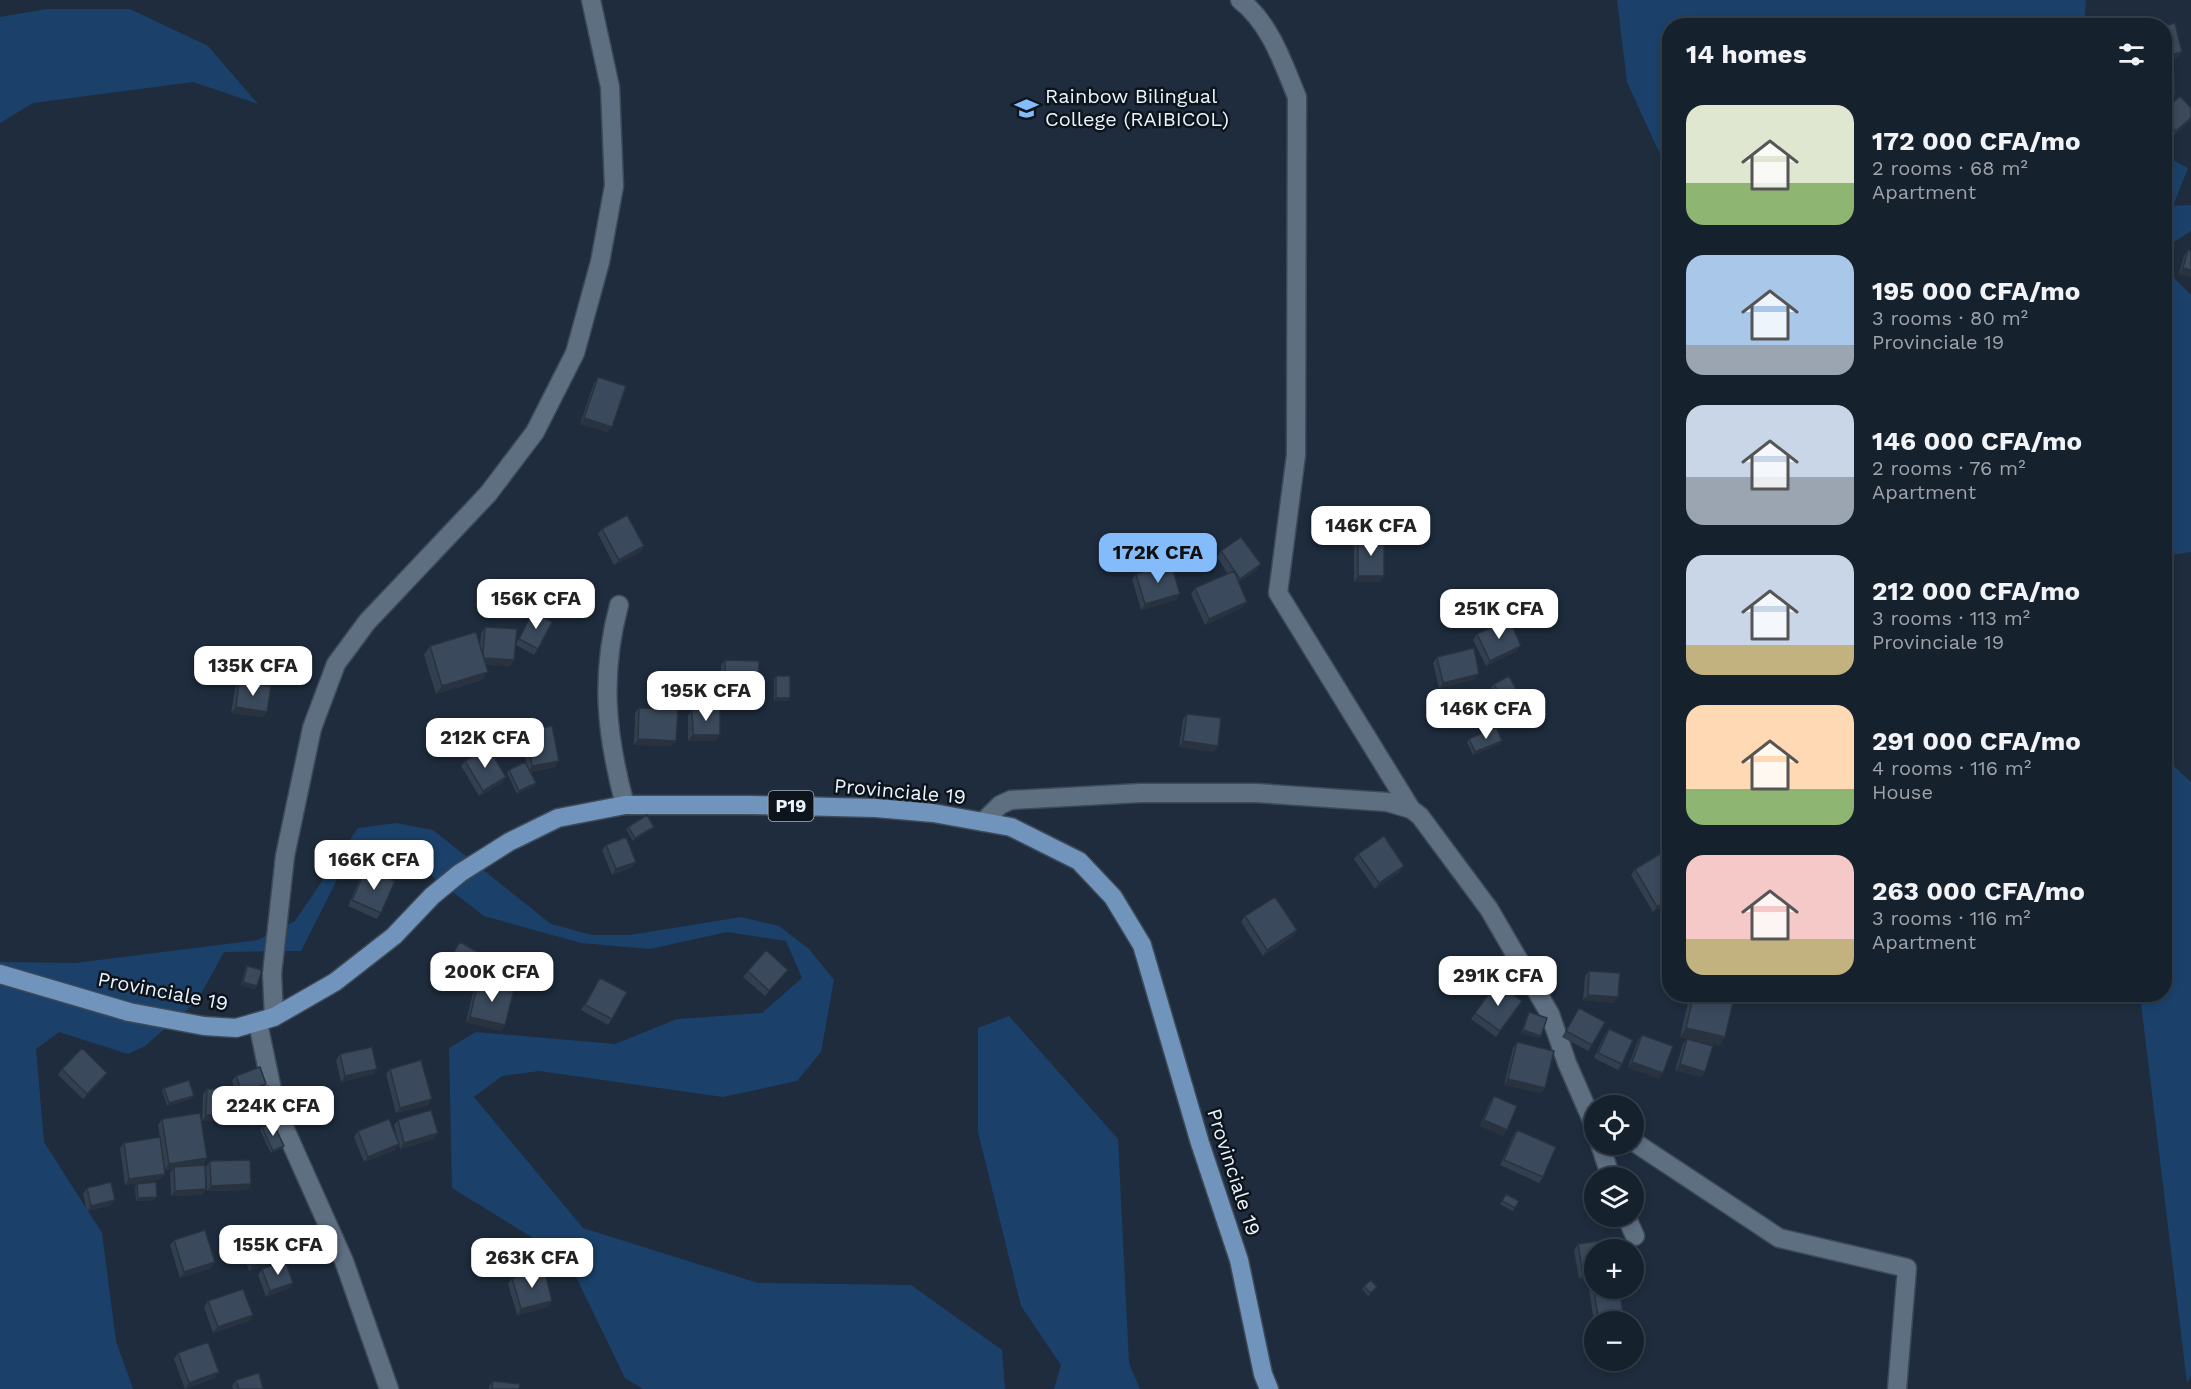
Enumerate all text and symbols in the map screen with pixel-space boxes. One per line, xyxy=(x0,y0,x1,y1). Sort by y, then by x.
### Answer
icon: filters xyxy=(2115,38,2148,71)
text: 14 homes xyxy=(1686,39,1807,69)
place label: Rainbow Bilingual College (RAIBICOL) xyxy=(1045,84,1229,131)
school or university icon: Rainbow Bilingual College (RAIBICOL) xyxy=(1014,95,1040,121)
text: 172 000 CFA/mo xyxy=(1872,126,2081,156)
icon: home xyxy=(1734,129,1806,201)
text: 2 rooms · 68 m² xyxy=(1872,156,2028,180)
text: Apartment xyxy=(1872,180,1976,204)
text: 195 000 CFA/mo xyxy=(1872,276,2080,306)
icon: home xyxy=(1734,279,1806,351)
text: 3 rooms · 80 m² xyxy=(1872,306,2028,330)
text: Provinciale 19 xyxy=(1872,330,2004,354)
text: 146 000 CFA/mo xyxy=(1872,426,2082,456)
icon: home xyxy=(1734,429,1806,501)
text: 2 rooms · 76 m² xyxy=(1872,456,2025,480)
text: Apartment xyxy=(1872,480,1976,504)
pin: 146K CFA xyxy=(1309,506,1433,557)
text: 146K CFA xyxy=(1325,513,1417,537)
pin: 172K CFA xyxy=(1096,533,1220,584)
text: 172K CFA xyxy=(1113,540,1203,564)
text: 212 000 CFA/mo xyxy=(1872,576,2080,606)
pin: 156K CFA xyxy=(474,579,598,630)
icon: home xyxy=(1734,579,1806,651)
text: 156K CFA xyxy=(491,586,581,610)
pin: 251K CFA xyxy=(1437,589,1561,640)
text: 251K CFA xyxy=(1454,596,1544,620)
text: 3 rooms · 113 m² xyxy=(1872,606,2030,630)
text: Provinciale 19 xyxy=(1872,630,2004,654)
pin: 135K CFA xyxy=(191,646,315,697)
text: 135K CFA xyxy=(208,653,298,677)
pin: 195K CFA xyxy=(644,671,768,722)
text: 195K CFA xyxy=(661,678,751,702)
pin: 146K CFA xyxy=(1424,689,1548,740)
text: 146K CFA xyxy=(1440,696,1532,720)
pin: 212K CFA xyxy=(423,718,547,769)
text: 212K CFA xyxy=(440,725,530,749)
text: 291 000 CFA/mo xyxy=(1872,726,2081,756)
icon: home xyxy=(1734,729,1806,801)
text: 4 rooms · 116 m² xyxy=(1872,756,2031,780)
street label: Provinciale 19 xyxy=(833,773,967,809)
text: House xyxy=(1872,780,1933,804)
road number: P19 xyxy=(768,791,814,821)
pin: 166K CFA xyxy=(312,840,436,891)
text: 166K CFA xyxy=(329,847,419,871)
text: 263 000 CFA/mo xyxy=(1872,876,2085,906)
icon: home xyxy=(1734,879,1806,951)
text: 3 rooms · 116 m² xyxy=(1872,906,2031,930)
text: Apartment xyxy=(1872,930,1976,954)
pin: 200K CFA xyxy=(430,952,554,1003)
pin: 291K CFA xyxy=(1436,956,1560,1007)
text: 200K CFA xyxy=(444,959,540,983)
text: 291K CFA xyxy=(1453,963,1543,987)
street label: Provinciale 19 xyxy=(96,967,230,1015)
pin: 224K CFA xyxy=(211,1086,335,1137)
text: 224K CFA xyxy=(226,1093,320,1117)
map controls xyxy=(1584,1095,1644,1371)
button: locate xyxy=(1584,1095,1644,1155)
street label: Provinciale 19 xyxy=(1202,1105,1266,1239)
button: layers xyxy=(1584,1167,1644,1227)
pin: 155K CFA xyxy=(216,1225,340,1276)
text: 155K CFA xyxy=(233,1232,323,1256)
pin: 263K CFA xyxy=(470,1238,594,1289)
button: + xyxy=(1584,1239,1644,1299)
text: 263K CFA xyxy=(485,1245,579,1269)
button: − xyxy=(1584,1311,1644,1371)

